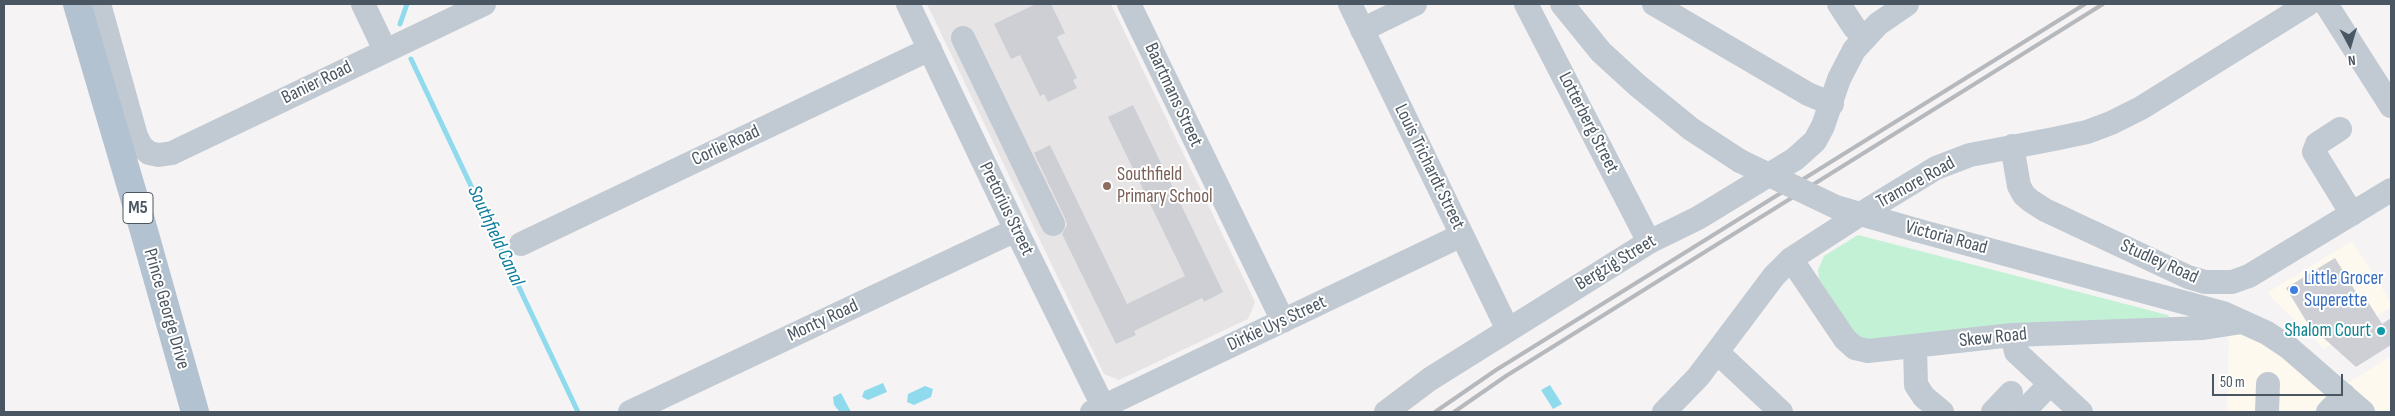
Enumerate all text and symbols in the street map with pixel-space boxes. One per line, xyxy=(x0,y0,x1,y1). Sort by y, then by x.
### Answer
north arrow xyxy=(2325,20,2375,70)
street label: Baartmans Street xyxy=(1139,39,1207,151)
text: N xyxy=(2347,52,2356,69)
street label: Banier Road xyxy=(278,56,356,110)
street label: Lotterberg Street xyxy=(1553,69,1623,177)
street label: Louis Trichardt Street xyxy=(1389,101,1469,233)
street label: Corlie Road xyxy=(688,120,764,172)
street label: Tramore Road xyxy=(1873,152,1959,214)
street label: Pretorius Street xyxy=(974,159,1038,259)
place label: Southfield Primary School xyxy=(1117,164,1213,208)
marker: Southfield Primary School xyxy=(1101,180,1113,192)
water label: Southfield Canal xyxy=(461,182,529,290)
road number: M5 xyxy=(123,192,153,224)
street label: Victoria Road xyxy=(1902,216,1990,260)
street label: Bergzig Street xyxy=(1572,230,1660,296)
street label: Studley Road xyxy=(2117,235,2201,289)
street label: Prince George Drive xyxy=(138,246,194,372)
place label: Little Grocer Superette xyxy=(2304,268,2383,312)
marker: Little Grocer Superette xyxy=(2288,284,2300,296)
street label: Dirkie Uys Street xyxy=(1224,291,1330,357)
street label: Monty Road xyxy=(784,295,862,347)
place label: Shalom Court xyxy=(2284,320,2371,342)
street label: Skew Road xyxy=(1958,323,2028,353)
marker: Shalom Court xyxy=(2375,325,2387,337)
scale bar xyxy=(2215,364,2346,396)
text: 50 m xyxy=(2220,373,2245,392)

